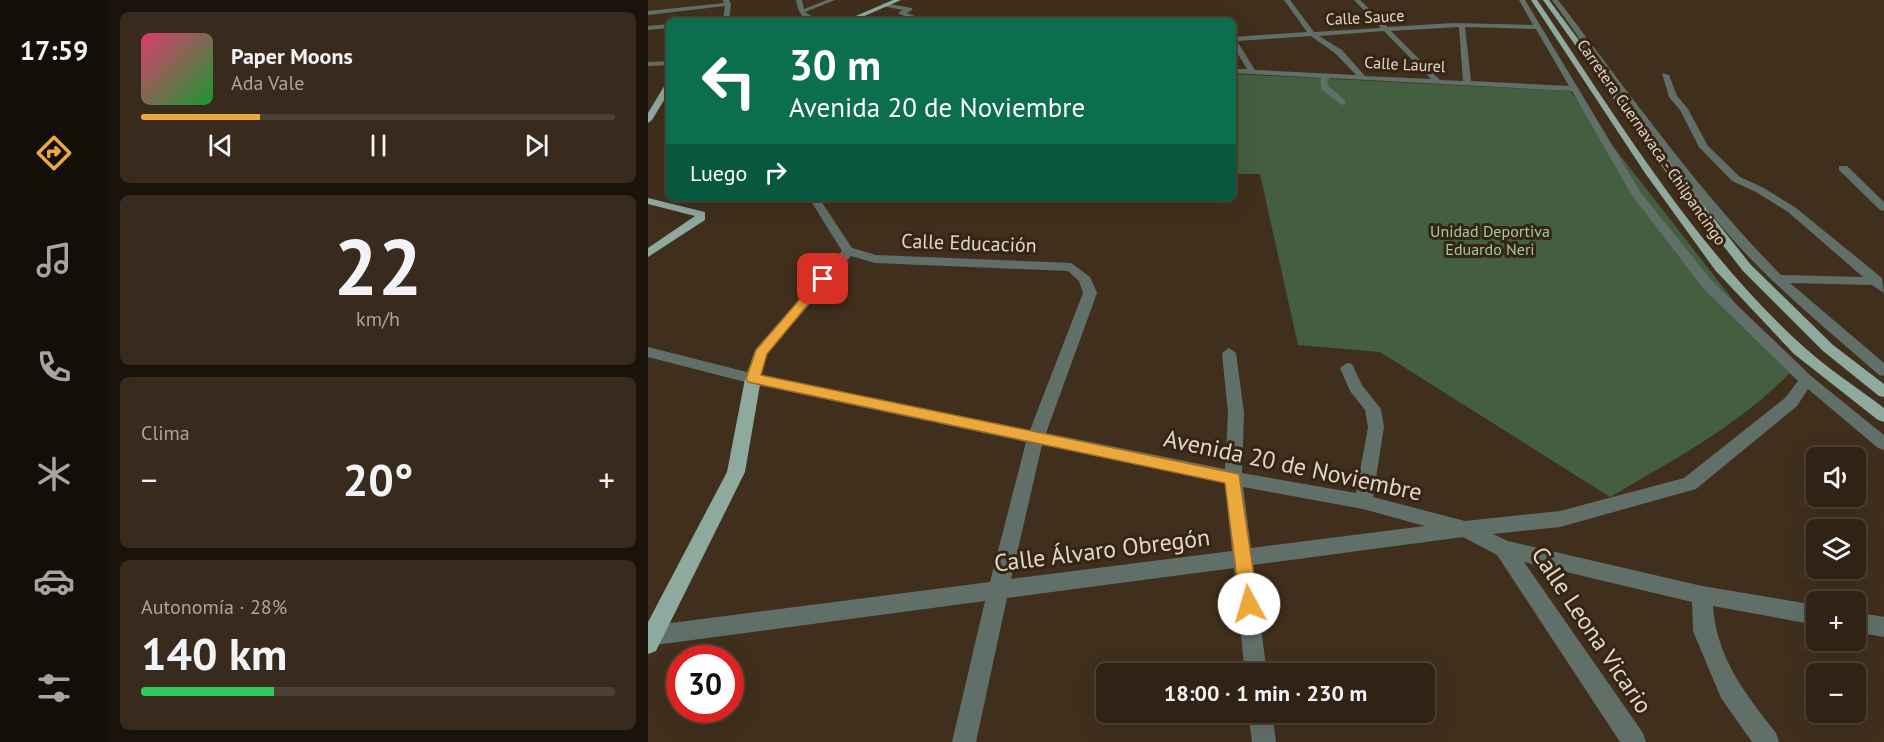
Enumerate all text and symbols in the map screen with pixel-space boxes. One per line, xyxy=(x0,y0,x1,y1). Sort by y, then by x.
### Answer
street label: Calle Sauce xyxy=(1325,5,1405,29)
text: 17:59 xyxy=(20,33,88,67)
street label: Carretera Cuernavaca - Chilpancingo xyxy=(1573,35,1731,249)
text: 30 m xyxy=(789,37,881,92)
text: Paper Moons xyxy=(231,42,353,70)
icon: left xyxy=(690,42,768,120)
street label: Calle Laurel xyxy=(1364,52,1446,76)
text: Ada Vale xyxy=(231,70,304,96)
text: Avenida 20 de Noviembre xyxy=(789,90,1085,124)
icon: previous xyxy=(204,129,237,162)
icon: pause xyxy=(362,129,395,162)
icon: next xyxy=(520,129,553,162)
icon: directions xyxy=(33,132,75,174)
icon: right xyxy=(759,156,792,189)
text: Luego xyxy=(690,159,747,187)
text: 22 xyxy=(334,216,422,317)
park label: Unidad Deportiva Eduardo Neri xyxy=(1430,221,1550,259)
street label: Calle Educación xyxy=(901,228,1037,258)
icon: music xyxy=(33,239,75,281)
pin xyxy=(797,253,848,304)
icon: arrive xyxy=(806,262,839,295)
text: km/h xyxy=(356,306,400,332)
icon: phone xyxy=(33,346,75,388)
text: Clima xyxy=(141,420,190,446)
street label: Avenida 20 de Noviembre xyxy=(1161,422,1425,508)
map controls xyxy=(1806,447,1866,723)
button: sound xyxy=(1806,447,1866,507)
text: 20° xyxy=(343,450,413,508)
icon: climate xyxy=(33,453,75,495)
text: − xyxy=(141,458,158,501)
text: + xyxy=(598,458,615,501)
button: layers xyxy=(1806,519,1866,579)
street label: Calle Álvaro Obregón xyxy=(992,521,1212,579)
street label: Calle Leona Vicario xyxy=(1525,541,1659,719)
icon: car xyxy=(33,560,75,602)
position arrow xyxy=(1217,572,1281,636)
button: + xyxy=(1806,591,1866,651)
text: Autonomía · 28% xyxy=(141,594,287,620)
text: 140 km xyxy=(141,624,287,682)
speed limit sign: 30 xyxy=(666,645,744,723)
button: − xyxy=(1806,663,1866,723)
icon: filters xyxy=(33,667,75,709)
text: 18:00 · 1 min · 230 m xyxy=(1164,679,1367,707)

